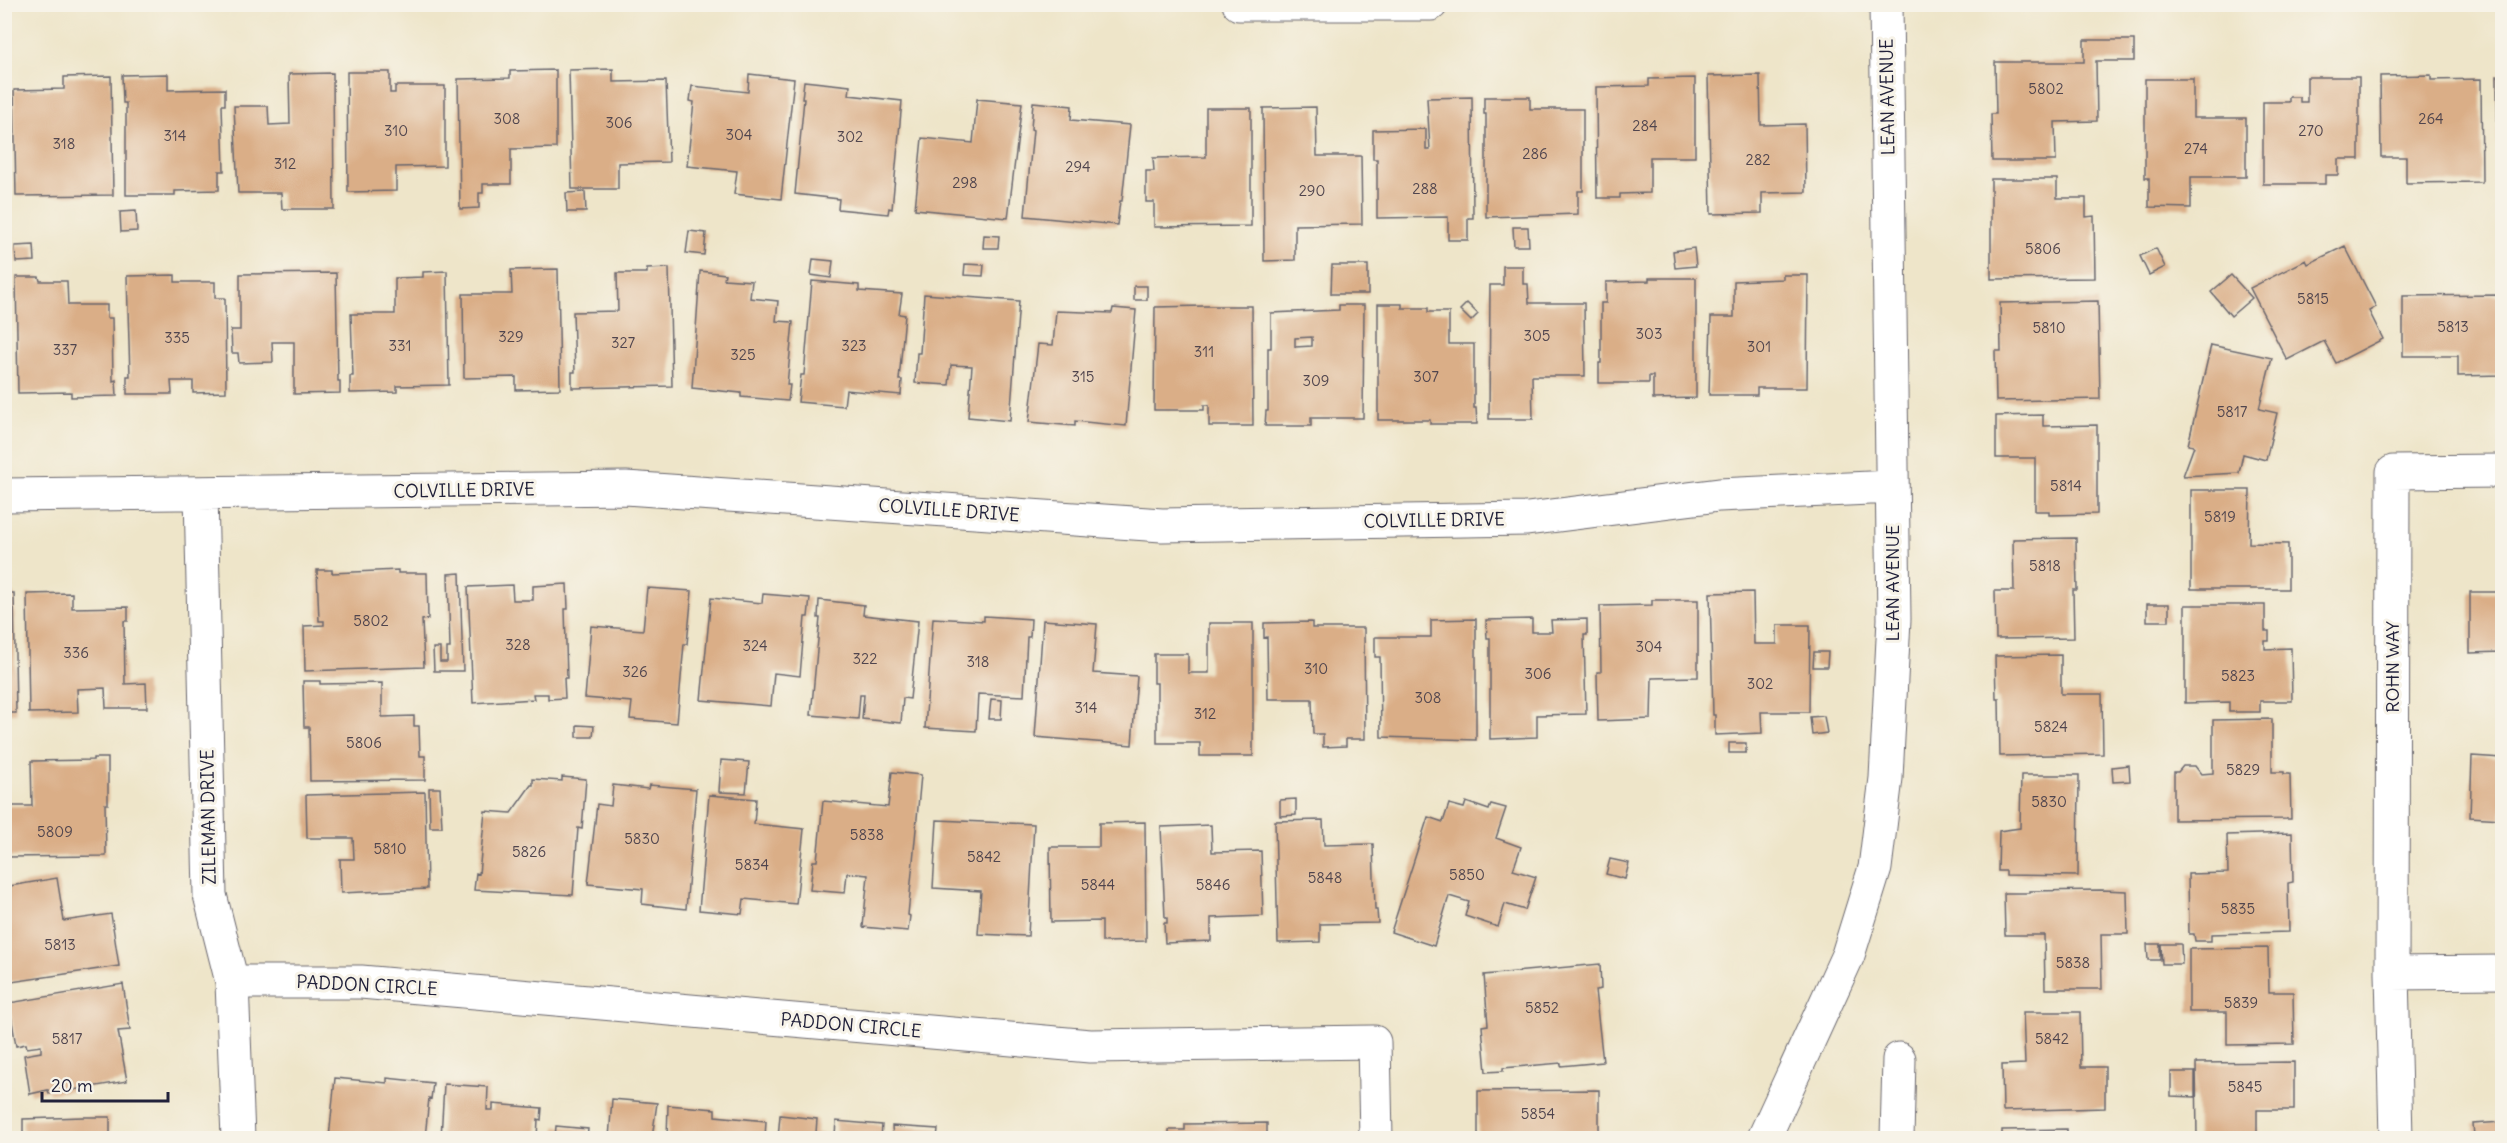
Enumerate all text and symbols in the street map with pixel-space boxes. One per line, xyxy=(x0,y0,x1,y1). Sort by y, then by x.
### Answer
street label: LEAN AVENUE xyxy=(1874,38,1900,156)
house number: 5802 xyxy=(2028,79,2064,98)
house number: 308 xyxy=(493,109,521,128)
house number: 264 xyxy=(2418,109,2444,128)
house number: 306 xyxy=(605,113,633,132)
house number: 284 xyxy=(1632,116,1658,135)
house number: 310 xyxy=(384,121,408,140)
house number: 270 xyxy=(2298,121,2324,140)
house number: 304 xyxy=(725,125,753,144)
house number: 314 xyxy=(164,126,187,145)
house number: 302 xyxy=(837,127,863,146)
house number: 318 xyxy=(53,134,75,153)
house number: 274 xyxy=(2184,139,2208,158)
house number: 286 xyxy=(1522,144,1548,163)
house number: 282 xyxy=(1745,150,1771,169)
house number: 312 xyxy=(274,154,296,173)
house number: 294 xyxy=(1065,157,1091,176)
house number: 298 xyxy=(952,173,978,192)
house number: 288 xyxy=(1412,179,1438,198)
house number: 290 xyxy=(1299,181,1325,200)
house number: 5806 xyxy=(2025,239,2061,258)
house number: 5815 xyxy=(2297,289,2329,308)
house number: 5813 xyxy=(2437,317,2469,336)
house number: 5810 xyxy=(2032,318,2066,337)
house number: 303 xyxy=(1636,324,1662,343)
house number: 305 xyxy=(1523,326,1551,345)
house number: 329 xyxy=(498,327,524,346)
house number: 335 xyxy=(164,328,190,347)
house number: 327 xyxy=(611,333,635,352)
house number: 331 xyxy=(389,336,411,355)
house number: 323 xyxy=(841,336,867,355)
house number: 301 xyxy=(1747,337,1771,356)
house number: 337 xyxy=(53,340,77,359)
house number: 311 xyxy=(1194,342,1214,361)
house number: 325 xyxy=(730,345,756,364)
house number: 315 xyxy=(1072,367,1094,386)
house number: 307 xyxy=(1413,367,1439,386)
house number: 309 xyxy=(1302,371,1330,390)
house number: 5817 xyxy=(2217,402,2247,421)
house number: 5814 xyxy=(2050,476,2082,495)
street label: COLVILLE DRIVE xyxy=(393,477,535,503)
street label: COLVILLE DRIVE xyxy=(878,494,1020,526)
street label: COLVILLE DRIVE xyxy=(1363,507,1505,533)
house number: 5819 xyxy=(2204,507,2236,526)
street label: LEAN AVENUE xyxy=(1881,525,1904,641)
house number: 5818 xyxy=(2029,556,2061,575)
house number: 5802 xyxy=(353,611,389,630)
street label: ROHN WAY xyxy=(2381,621,2404,713)
house number: 328 xyxy=(505,635,531,654)
house number: 324 xyxy=(742,636,768,655)
house number: 304 xyxy=(1635,637,1663,656)
house number: 336 xyxy=(63,643,89,662)
house number: 322 xyxy=(853,649,877,668)
house number: 318 xyxy=(967,652,989,671)
house number: 310 xyxy=(1304,659,1328,678)
house number: 326 xyxy=(622,662,648,681)
house number: 306 xyxy=(1524,664,1552,683)
house number: 5823 xyxy=(2221,666,2255,685)
house number: 302 xyxy=(1747,674,1773,693)
house number: 308 xyxy=(1414,688,1442,707)
house number: 314 xyxy=(1075,698,1098,717)
house number: 312 xyxy=(1194,704,1216,723)
house number: 5824 xyxy=(2034,717,2068,736)
house number: 5806 xyxy=(346,733,382,752)
street label: ZILEMAN DRIVE xyxy=(195,749,221,885)
house number: 5829 xyxy=(2226,760,2260,779)
house number: 5830 xyxy=(2031,792,2067,811)
house number: 5809 xyxy=(37,822,73,841)
house number: 5838 xyxy=(850,825,884,844)
house number: 5830 xyxy=(624,829,660,848)
house number: 5810 xyxy=(373,839,407,858)
house number: 5826 xyxy=(512,842,546,861)
house number: 5842 xyxy=(967,847,1001,866)
house number: 5834 xyxy=(735,855,770,874)
house number: 5850 xyxy=(1449,865,1485,884)
house number: 5848 xyxy=(1308,868,1342,887)
house number: 5844 xyxy=(1081,875,1116,894)
house number: 5846 xyxy=(1196,875,1230,894)
house number: 5835 xyxy=(2221,899,2255,918)
house number: 5813 xyxy=(44,935,76,954)
house number: 5838 xyxy=(2056,953,2090,972)
street label: PADDON CIRCLE xyxy=(296,970,438,1000)
house number: 5839 xyxy=(2224,993,2258,1012)
house number: 5852 xyxy=(1525,998,1559,1017)
street label: PADDON CIRCLE xyxy=(780,1007,922,1043)
house number: 5817 xyxy=(52,1029,82,1048)
house number: 5842 xyxy=(2035,1029,2069,1048)
scale bar xyxy=(42,1065,168,1103)
text: 20 m xyxy=(51,1074,93,1097)
house number: 5845 xyxy=(2228,1077,2262,1096)
house number: 5854 xyxy=(1521,1104,1556,1123)

